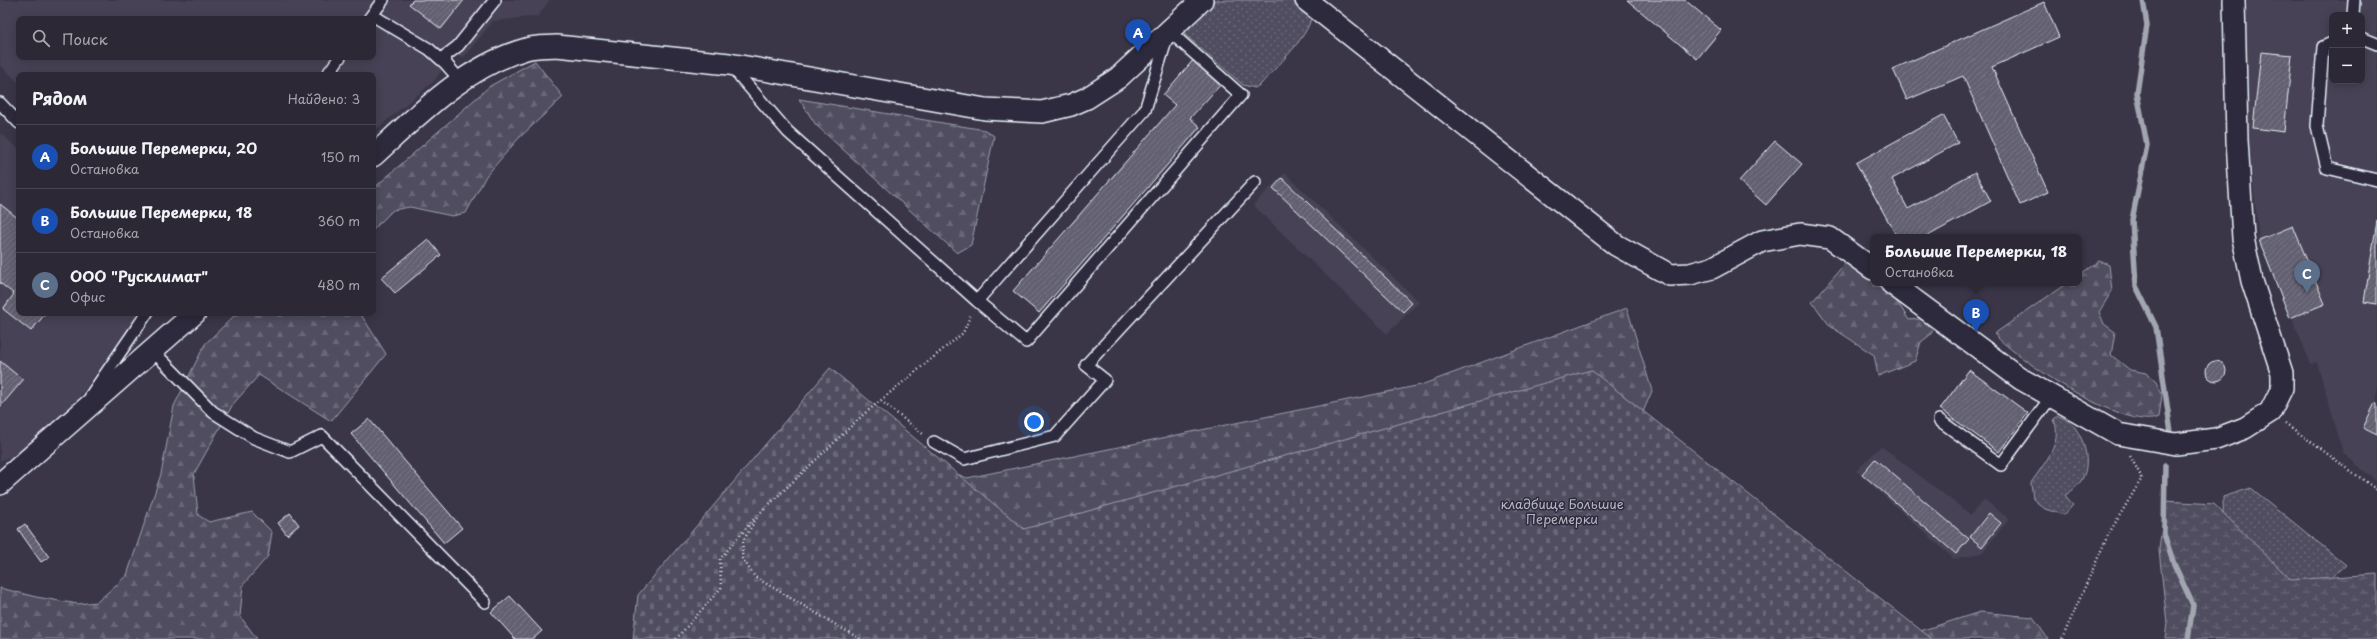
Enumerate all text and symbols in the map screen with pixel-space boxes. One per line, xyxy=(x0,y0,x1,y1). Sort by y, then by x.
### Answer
map controls xyxy=(2329,12,2365,84)
button: + xyxy=(2329,12,2365,48)
search box xyxy=(16,16,376,60)
pin: A xyxy=(1125,19,1151,52)
icon: search xyxy=(30,27,52,49)
text: Поиск xyxy=(62,27,108,50)
button: − xyxy=(2329,48,2365,84)
text: Рядом xyxy=(32,85,87,111)
text: Найдено: 3 xyxy=(288,89,360,108)
text: Большие Перемерки, 20 xyxy=(70,136,257,159)
text: A xyxy=(40,147,50,166)
text: 150 m xyxy=(321,147,360,166)
text: Остановка xyxy=(70,159,139,178)
text: Большие Перемерки, 18 xyxy=(70,200,252,223)
text: B xyxy=(41,211,49,230)
text: 360 m xyxy=(317,211,360,230)
text: Остановка xyxy=(70,223,139,242)
popup xyxy=(1870,234,2082,286)
text: Большие Перемерки, 18 xyxy=(1885,239,2067,262)
pin: C xyxy=(2294,260,2320,293)
text: Остановка xyxy=(1885,262,1954,281)
text: ООО "Русклимат" xyxy=(70,264,208,287)
text: C xyxy=(40,275,50,294)
text: 480 m xyxy=(318,275,360,294)
text: Офис xyxy=(70,287,105,306)
pin: B xyxy=(1963,299,1989,332)
your location xyxy=(1024,412,1044,432)
park label: кладбище Большие Перемерки xyxy=(1500,494,1624,528)

